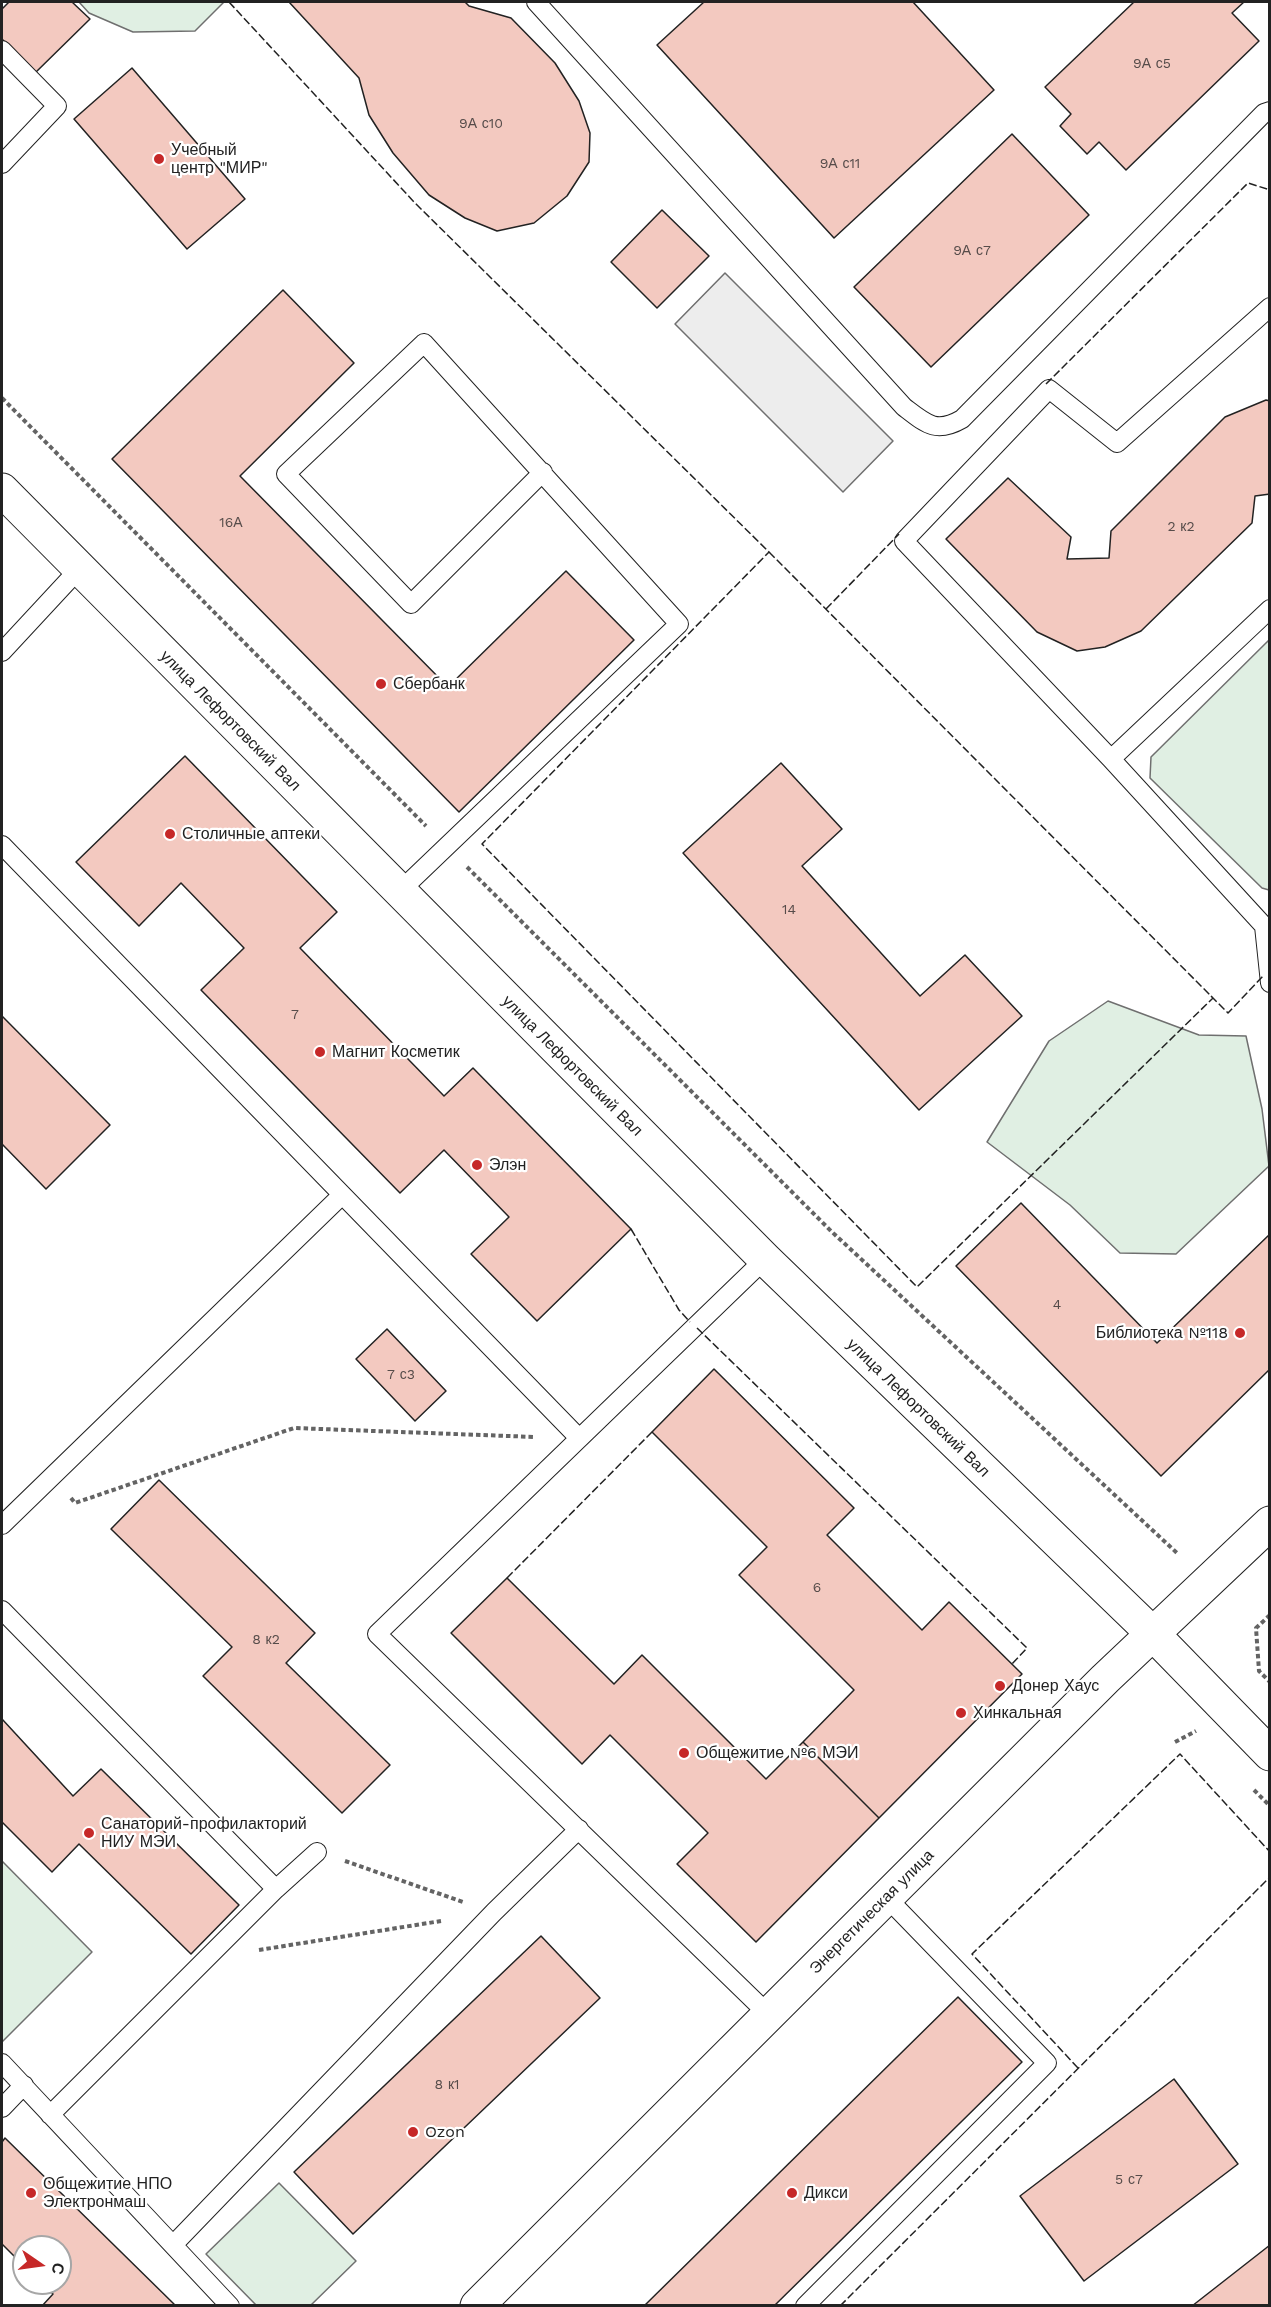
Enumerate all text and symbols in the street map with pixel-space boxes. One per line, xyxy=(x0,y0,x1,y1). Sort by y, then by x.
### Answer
house number: 9А с5 xyxy=(1133,56,1171,72)
house number: 9А с10 xyxy=(459,116,503,132)
place label: Учебный центр "МИР" xyxy=(171,140,268,178)
marker: Учебный центр "МИР" xyxy=(152,152,166,166)
house number: 9А с11 xyxy=(820,156,860,172)
house number: 9А с7 xyxy=(953,243,991,259)
house number: 16А xyxy=(219,515,243,531)
house number: 2 к2 xyxy=(1167,519,1195,535)
street label: улица Лефортовский Вал xyxy=(156,647,304,795)
place label: Сбербанк xyxy=(393,674,465,694)
marker: Сбербанк xyxy=(374,677,388,691)
place label: Столичные аптеки xyxy=(182,824,320,844)
marker: Столичные аптеки xyxy=(163,827,177,841)
house number: 14 xyxy=(782,902,796,918)
street label: улица Лефортовский Вал xyxy=(498,992,646,1140)
house number: 7 xyxy=(291,1007,299,1023)
place label: Магнит Косметик xyxy=(332,1042,460,1062)
marker: Магнит Косметик xyxy=(313,1045,327,1059)
place label: Элэн xyxy=(489,1155,526,1175)
marker: Элэн xyxy=(470,1158,484,1172)
house number: 4 xyxy=(1053,1297,1061,1313)
place label: Библиотека №118 xyxy=(1096,1323,1228,1343)
marker: Библиотека №118 xyxy=(1233,1326,1247,1340)
street label: улица Лефортовский Вал xyxy=(843,1335,993,1481)
house number: 7 с3 xyxy=(387,1367,415,1383)
house number: 6 xyxy=(813,1580,821,1596)
house number: 8 к2 xyxy=(252,1632,280,1648)
place label: Донер Хаус xyxy=(1012,1676,1099,1696)
marker: Донер Хаус xyxy=(993,1679,1007,1693)
place label: Хинкальная xyxy=(973,1703,1062,1723)
marker: Хинкальная xyxy=(954,1706,968,1720)
place label: Общежитие №6 МЭИ xyxy=(696,1743,859,1763)
marker: Общежитие №6 МЭИ xyxy=(677,1746,691,1760)
place label: Санаторий-профилакторий НИУ МЭИ xyxy=(101,1814,307,1852)
marker: Санаторий-профилакторий НИУ МЭИ xyxy=(82,1826,96,1840)
street label: Энергетическая улица xyxy=(806,1846,938,1978)
house number: 8 к1 xyxy=(435,2077,459,2093)
place label: Ozon xyxy=(425,2122,465,2142)
marker: Ozon xyxy=(406,2125,420,2139)
house number: 5 с7 xyxy=(1115,2172,1143,2188)
place label: Общежитие НПО Электронмаш xyxy=(43,2174,172,2212)
place label: Дикси xyxy=(804,2183,848,2203)
marker: Общежитие НПО Электронмаш xyxy=(24,2186,38,2200)
marker: Дикси xyxy=(785,2186,799,2200)
north arrow xyxy=(12,2235,72,2295)
text: С xyxy=(48,2261,69,2276)

